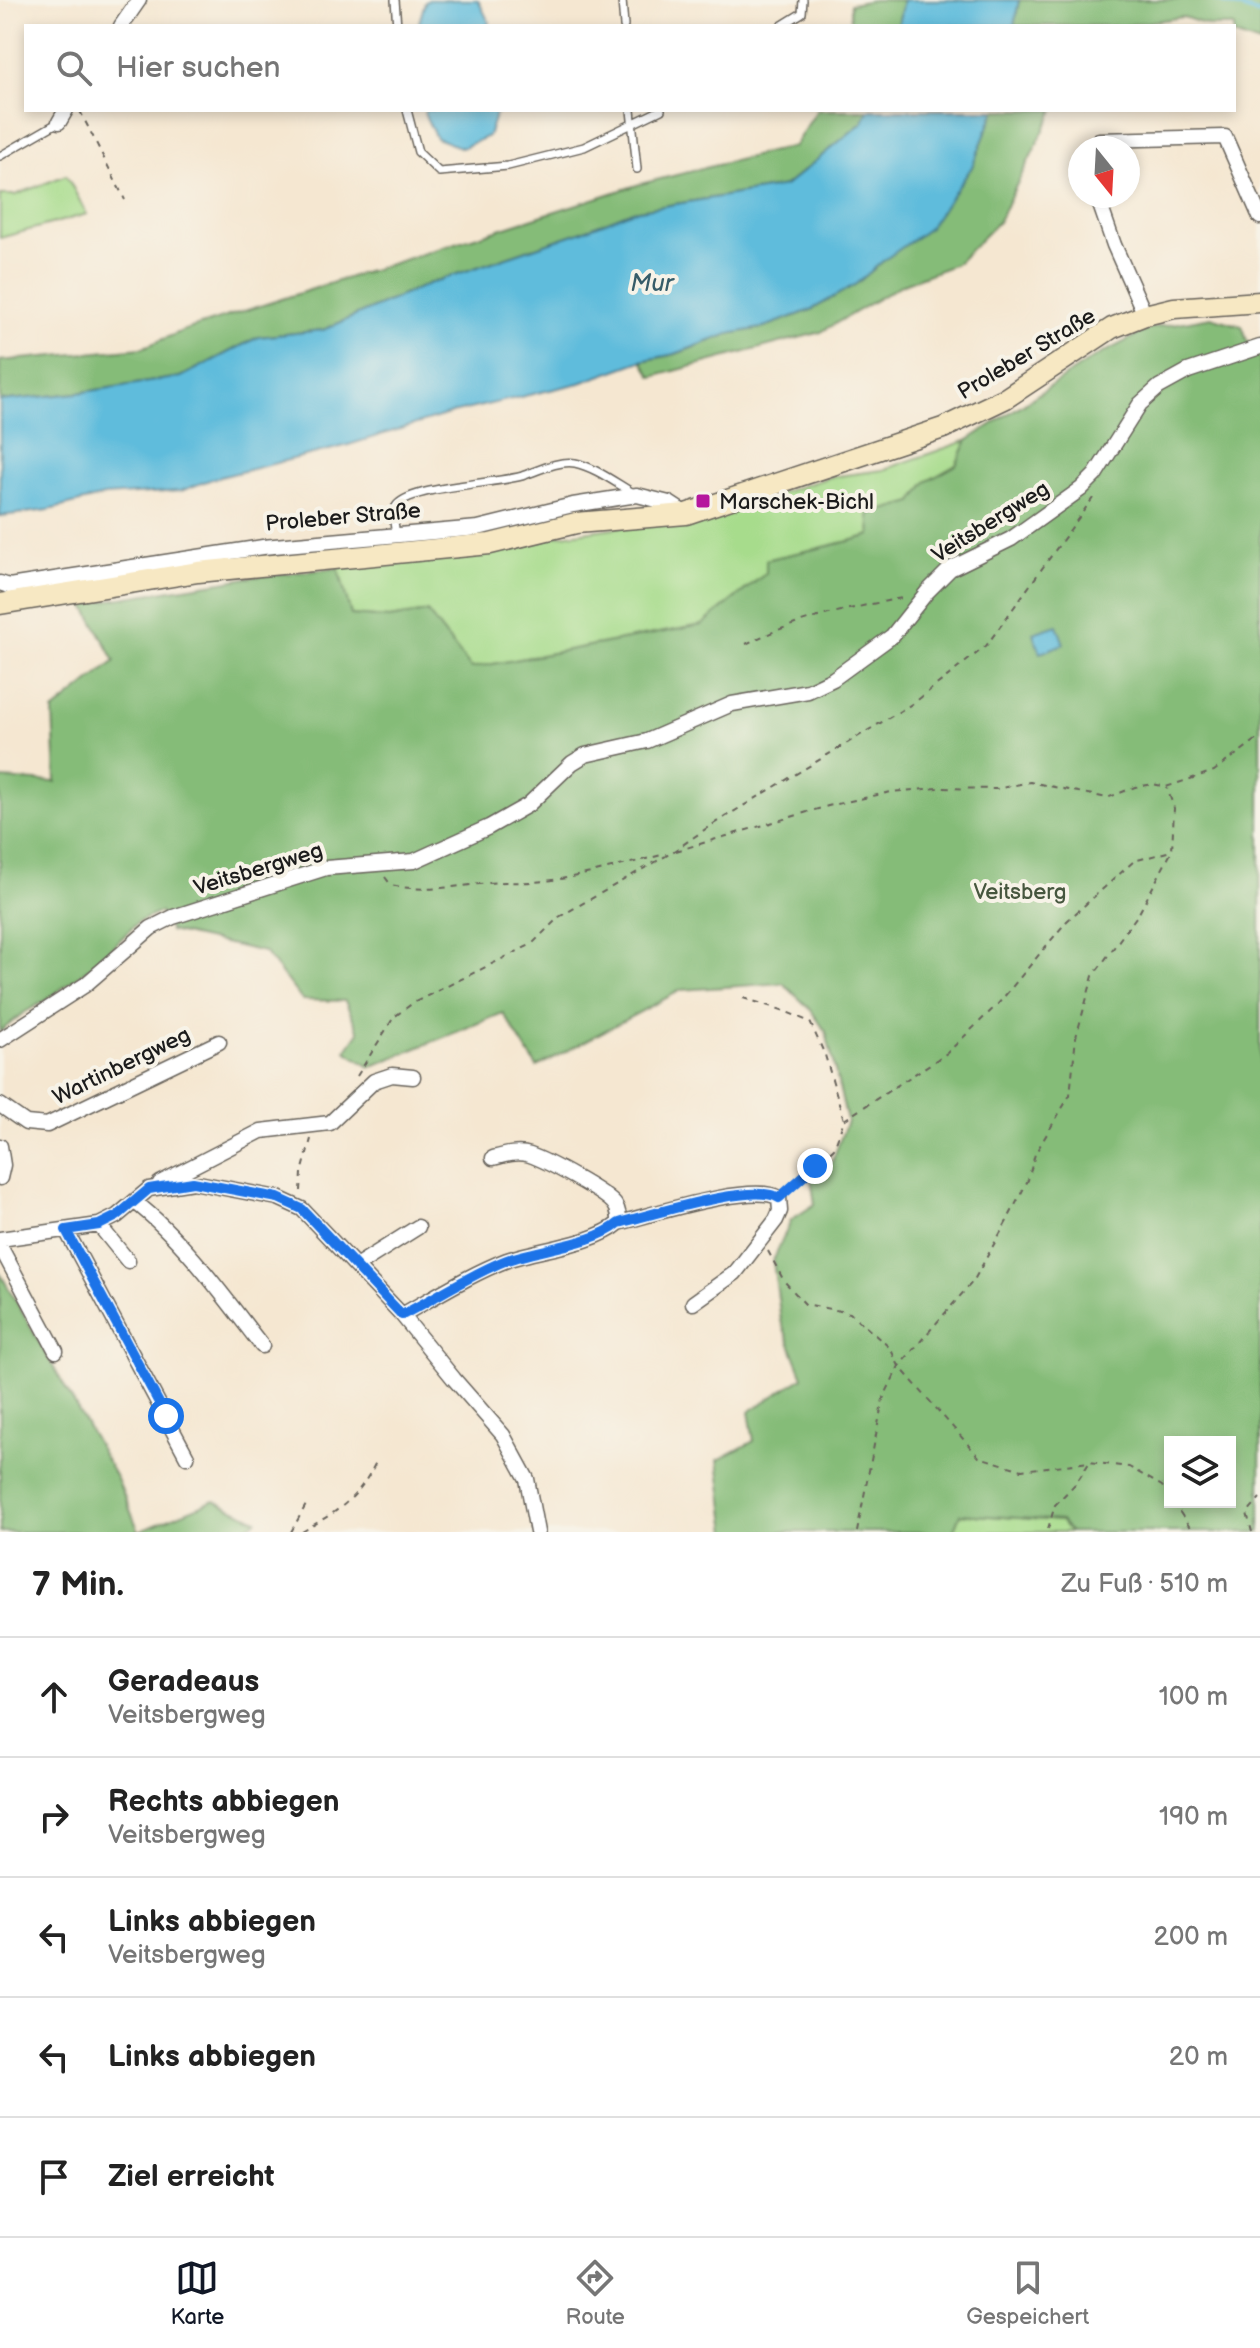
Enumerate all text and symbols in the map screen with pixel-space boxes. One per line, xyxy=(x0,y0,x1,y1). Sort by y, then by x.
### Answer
search box xyxy=(24,24,1236,112)
icon: search xyxy=(52,46,96,90)
text: Hier suchen xyxy=(116,50,281,86)
north arrow xyxy=(1068,136,1140,208)
water label: Mur xyxy=(631,269,676,298)
street label: Proleber Straße xyxy=(953,303,1101,406)
street label: Veitsbergweg xyxy=(927,475,1055,569)
place label: Marschek-Bichl xyxy=(719,489,874,516)
marker: Marschek-Bichl xyxy=(694,492,712,510)
street label: Proleber Straße xyxy=(264,497,422,538)
street label: Veitsbergweg xyxy=(191,837,326,902)
park label: Veitsberg xyxy=(973,879,1067,906)
street label: Wartinbergweg xyxy=(48,1021,195,1111)
route end xyxy=(797,1148,833,1184)
route start xyxy=(148,1398,184,1434)
map controls xyxy=(1164,1436,1236,1508)
button: layers xyxy=(1164,1436,1236,1508)
text: 7 Min. xyxy=(32,1564,124,1605)
text: Zu Fuß · 510 m xyxy=(1061,1569,1228,1600)
text: Geradeaus xyxy=(108,1664,259,1700)
icon: ahead xyxy=(32,1675,76,1719)
text: 100 m xyxy=(1159,1682,1228,1713)
text: Veitsbergweg xyxy=(108,1700,266,1731)
text: Rechts abbiegen xyxy=(108,1784,340,1820)
icon: right xyxy=(32,1795,76,1839)
text: 190 m xyxy=(1159,1802,1228,1833)
text: Veitsbergweg xyxy=(108,1820,266,1851)
text: Links abbiegen xyxy=(108,1904,316,1940)
icon: left xyxy=(32,1915,76,1959)
text: 200 m xyxy=(1154,1922,1228,1953)
text: Veitsbergweg xyxy=(108,1940,266,1971)
icon: left xyxy=(32,2035,76,2079)
text: Links abbiegen xyxy=(108,2039,316,2075)
text: 20 m xyxy=(1169,2042,1228,2073)
icon: arrive xyxy=(32,2155,76,2199)
text: Ziel erreicht xyxy=(108,2159,275,2195)
tab: Karte xyxy=(171,2256,224,2331)
tab: Route xyxy=(566,2256,625,2331)
tab: Gespeichert xyxy=(966,2256,1089,2331)

